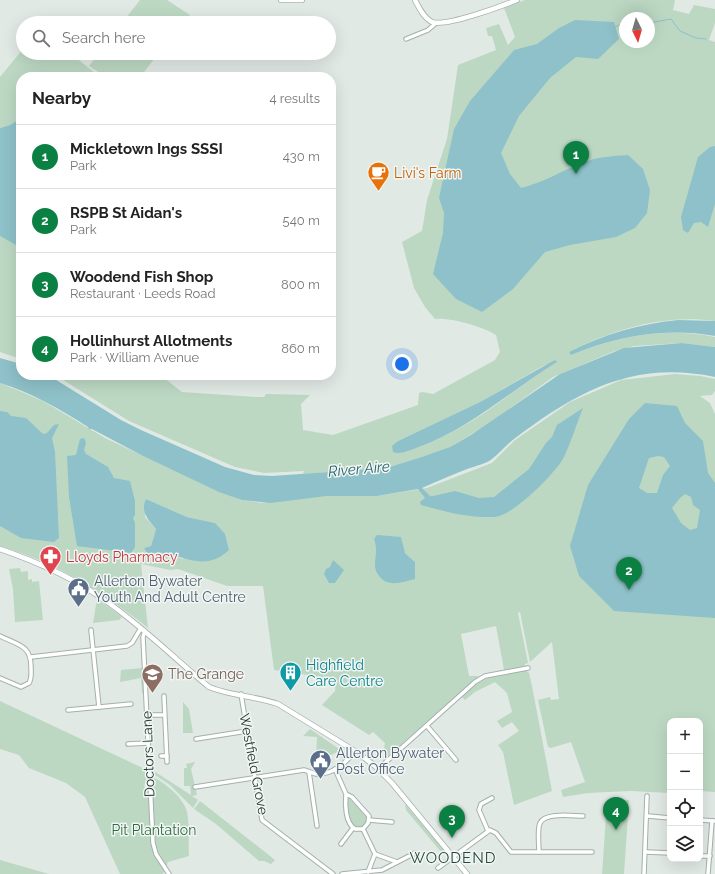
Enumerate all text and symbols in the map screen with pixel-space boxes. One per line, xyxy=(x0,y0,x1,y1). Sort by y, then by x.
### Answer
north arrow xyxy=(619,12,655,48)
search box xyxy=(16,16,336,60)
icon: search xyxy=(30,27,52,49)
text: Search here xyxy=(62,29,145,47)
text: Nearby xyxy=(32,88,91,108)
text: 4 results xyxy=(269,91,320,106)
text: Mickletown Ings SSSI xyxy=(70,140,223,158)
pin: 1 xyxy=(563,141,589,174)
text: 1 xyxy=(42,149,48,164)
text: 430 m xyxy=(283,149,320,164)
text: Park xyxy=(70,158,97,173)
cafe icon: Livi's Farm xyxy=(366,160,392,193)
place label: Livi's Farm xyxy=(394,165,461,181)
text: RSPB St Aidan's xyxy=(70,204,182,222)
text: 2 xyxy=(41,213,49,228)
text: 540 m xyxy=(283,213,320,228)
text: Park xyxy=(70,222,97,237)
text: Woodend Fish Shop xyxy=(70,268,213,286)
text: 3 xyxy=(41,277,49,292)
text: 800 m xyxy=(281,277,320,292)
text: Restaurant · Leeds Road xyxy=(70,286,215,301)
text: Hollinhurst Allotments xyxy=(70,332,232,350)
text: 4 xyxy=(41,341,49,356)
text: 860 m xyxy=(281,341,320,356)
text: Park · William Avenue xyxy=(70,350,199,365)
your location xyxy=(392,354,412,374)
water label: River Aire xyxy=(327,457,391,481)
pharmacy icon: Lloyds Pharmacy xyxy=(37,544,63,577)
place label: Lloyds Pharmacy xyxy=(66,549,178,565)
pin: 2 xyxy=(616,557,642,590)
place label: Allerton Bywater Youth And Adult Centre xyxy=(94,573,246,605)
public building icon: Allerton Bywater Youth And Adult Centre xyxy=(66,576,92,609)
place label: Highfield Care Centre xyxy=(306,657,383,689)
building icon: Highfield Care Centre xyxy=(278,660,304,693)
school or university icon: The Grange xyxy=(139,661,165,694)
place label: The Grange xyxy=(168,666,244,682)
street label: Doctors Lane xyxy=(138,711,158,797)
street label: Westfield Grove xyxy=(236,712,272,816)
map controls xyxy=(667,718,703,862)
button: + xyxy=(667,718,703,754)
place label: Allerton Bywater Post Office xyxy=(336,745,444,777)
public building icon: Allerton Bywater Post Office xyxy=(308,748,334,781)
button: − xyxy=(667,754,703,790)
button: locate xyxy=(667,790,703,826)
pin: 4 xyxy=(603,797,629,830)
pin: 3 xyxy=(439,805,465,838)
park label: Pit Plantation xyxy=(112,822,196,838)
button: layers xyxy=(667,826,703,862)
district label: WOODEND xyxy=(410,849,497,867)

